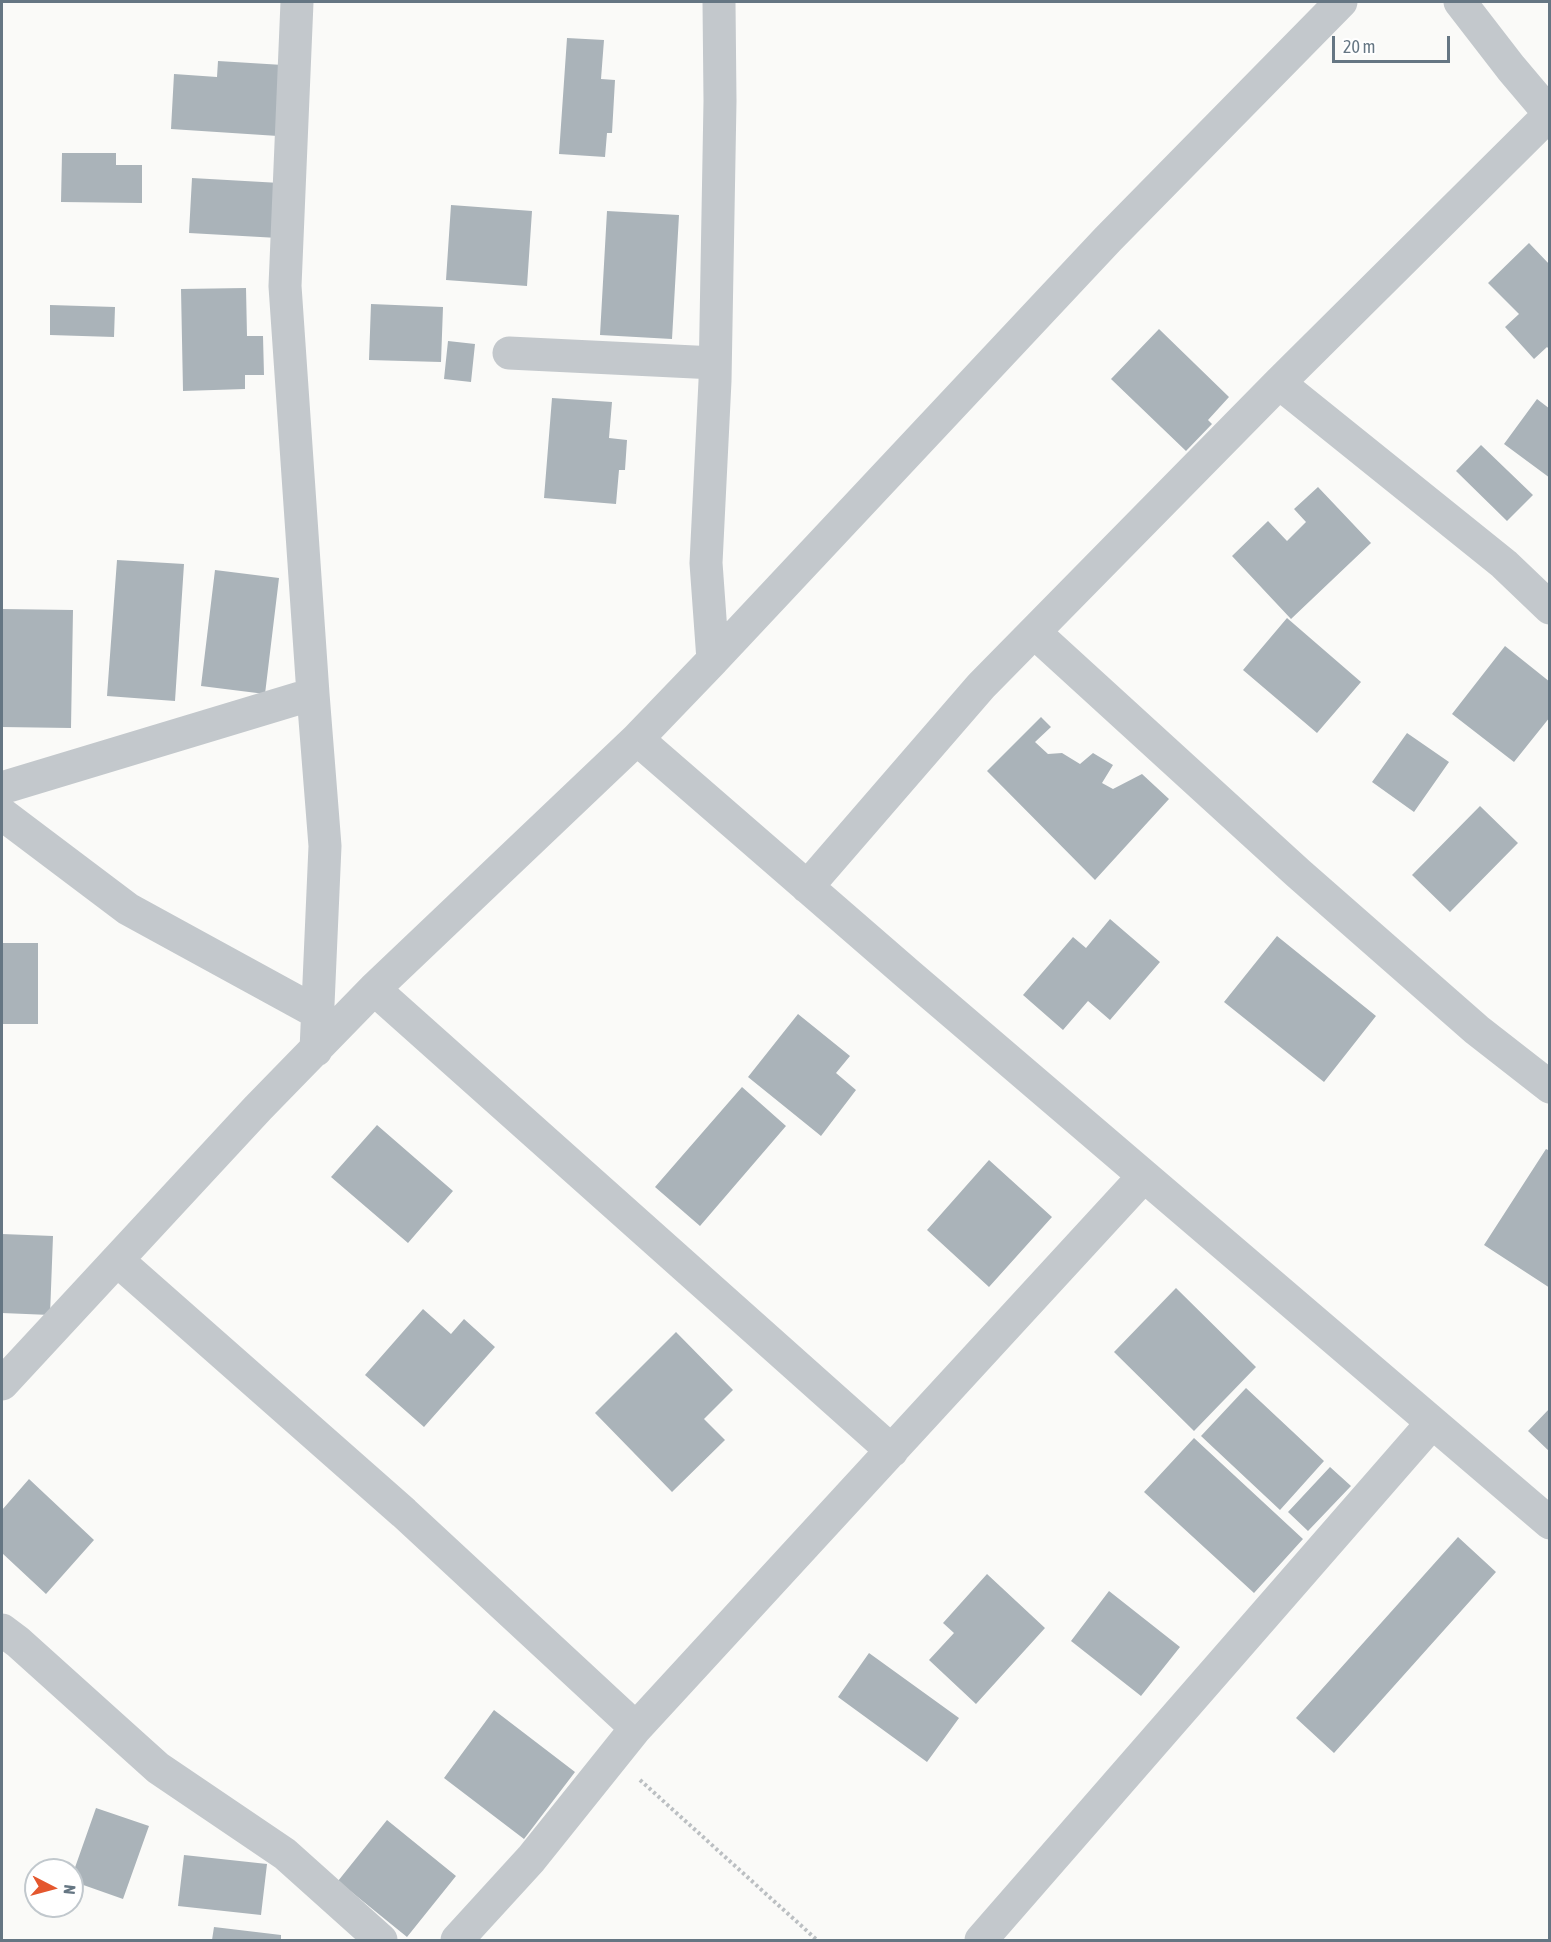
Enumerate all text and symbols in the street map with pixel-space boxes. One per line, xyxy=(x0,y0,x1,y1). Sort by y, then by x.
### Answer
scale bar xyxy=(1335,24,1454,62)
text: 20 m xyxy=(1343,36,1375,57)
north arrow xyxy=(24,1858,84,1918)
text: N xyxy=(60,1884,79,1895)

